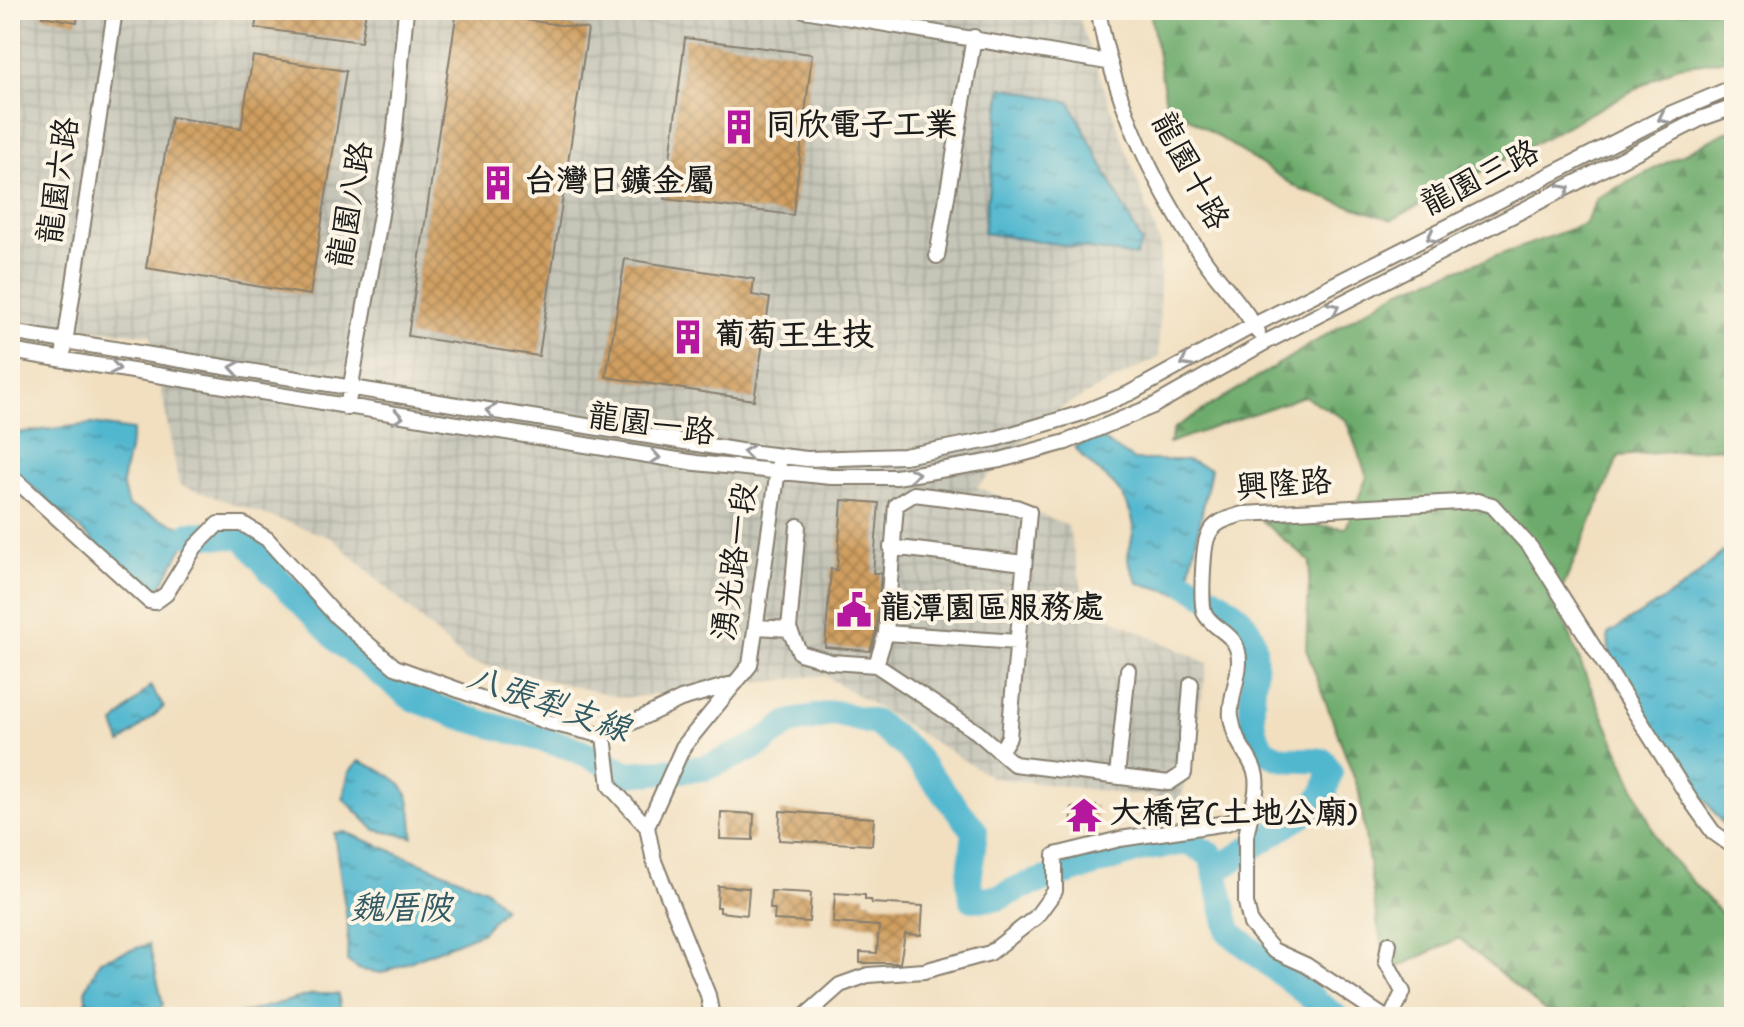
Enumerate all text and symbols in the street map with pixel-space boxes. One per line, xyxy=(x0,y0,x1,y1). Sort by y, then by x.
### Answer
place label: 同欣電子工業 xyxy=(765,104,957,151)
street label: 龍園十路 xyxy=(1137,104,1239,240)
building icon: 同欣電子工業 xyxy=(720,108,758,146)
one-way arrow xyxy=(1656,109,1671,124)
street label: 龍園六路 xyxy=(29,114,93,248)
street label: 龍園三路 xyxy=(1413,130,1549,230)
street label: 龍園八路 xyxy=(319,138,387,272)
place label: 台灣日鑛金屬 xyxy=(524,160,716,207)
building icon: 台灣日鑛金屬 xyxy=(479,164,517,202)
one-way arrow xyxy=(1557,185,1572,200)
one-way arrow xyxy=(1425,228,1440,243)
one-way arrow xyxy=(1325,302,1340,318)
place label: 葡萄王生技 xyxy=(714,314,874,361)
building icon: 葡萄王生技 xyxy=(669,318,707,356)
one-way arrow xyxy=(1180,352,1195,368)
one-way arrow xyxy=(108,359,121,376)
one-way arrow xyxy=(228,360,241,377)
street label: 龍園一路 xyxy=(584,395,718,459)
one-way arrow xyxy=(484,403,498,420)
one-way arrow xyxy=(392,407,405,424)
one-way arrow xyxy=(741,444,755,461)
one-way arrow xyxy=(649,448,662,465)
street label: 興隆路 xyxy=(1234,460,1334,514)
one-way arrow xyxy=(907,466,921,483)
street label: 湧光路一段 xyxy=(703,480,771,644)
place label: 龍潭園區服務處 xyxy=(880,587,1104,634)
public building icon: 龍潭園區服務處 xyxy=(835,591,873,629)
water label: 八張犁支線 xyxy=(459,655,638,758)
place label: 大橋宮(土地公廟) xyxy=(1110,792,1358,839)
temple icon: 大橋宮(土地公廟) xyxy=(1065,796,1103,834)
water label: 魏厝陂 xyxy=(350,886,455,936)

